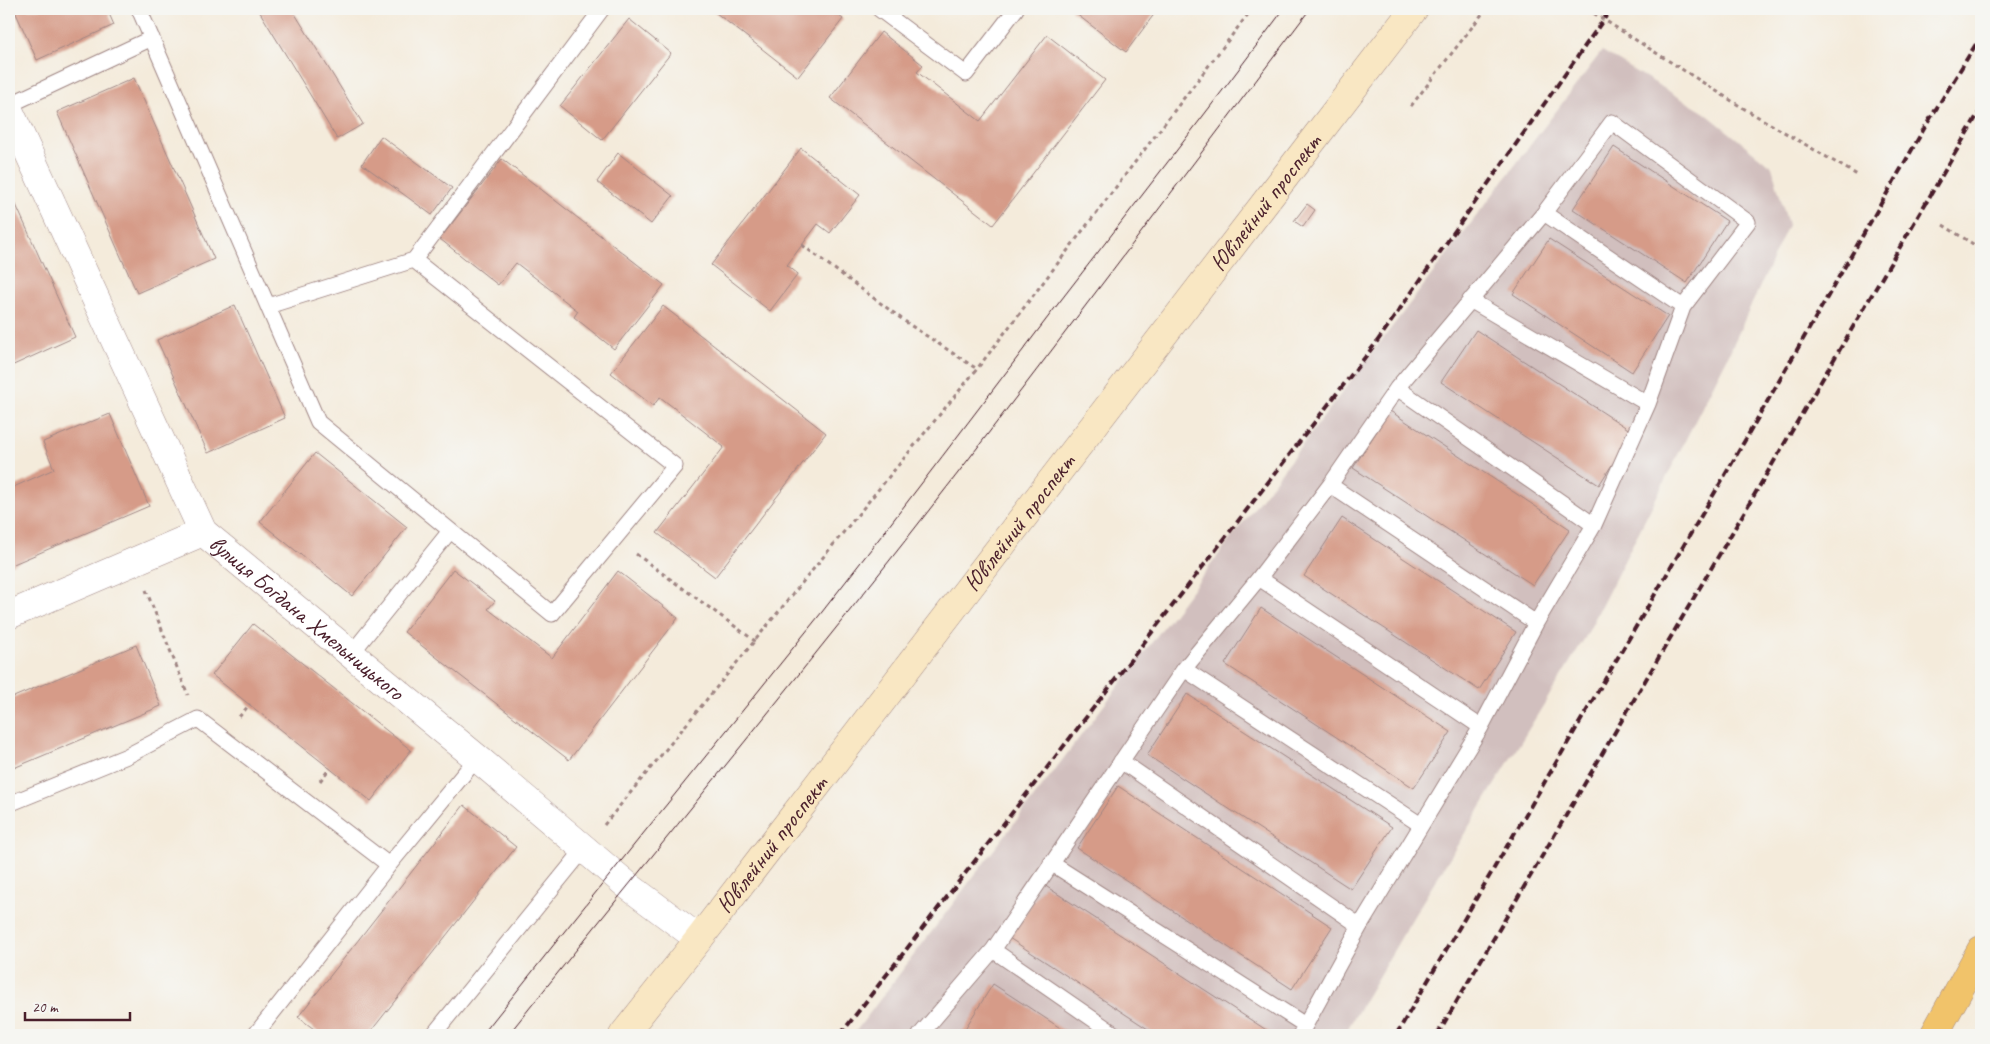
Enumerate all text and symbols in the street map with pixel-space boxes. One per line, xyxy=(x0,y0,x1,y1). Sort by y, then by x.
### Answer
street label: Ювілейний проспект xyxy=(1203,127,1328,277)
street label: Ювілейний проспект xyxy=(957,447,1082,597)
street label: вулиця Богдана Хмельницького xyxy=(203,528,412,708)
street label: Ювілейний проспект xyxy=(709,769,835,919)
scale bar xyxy=(25,989,130,1021)
text: 20 m xyxy=(32,998,59,1017)

